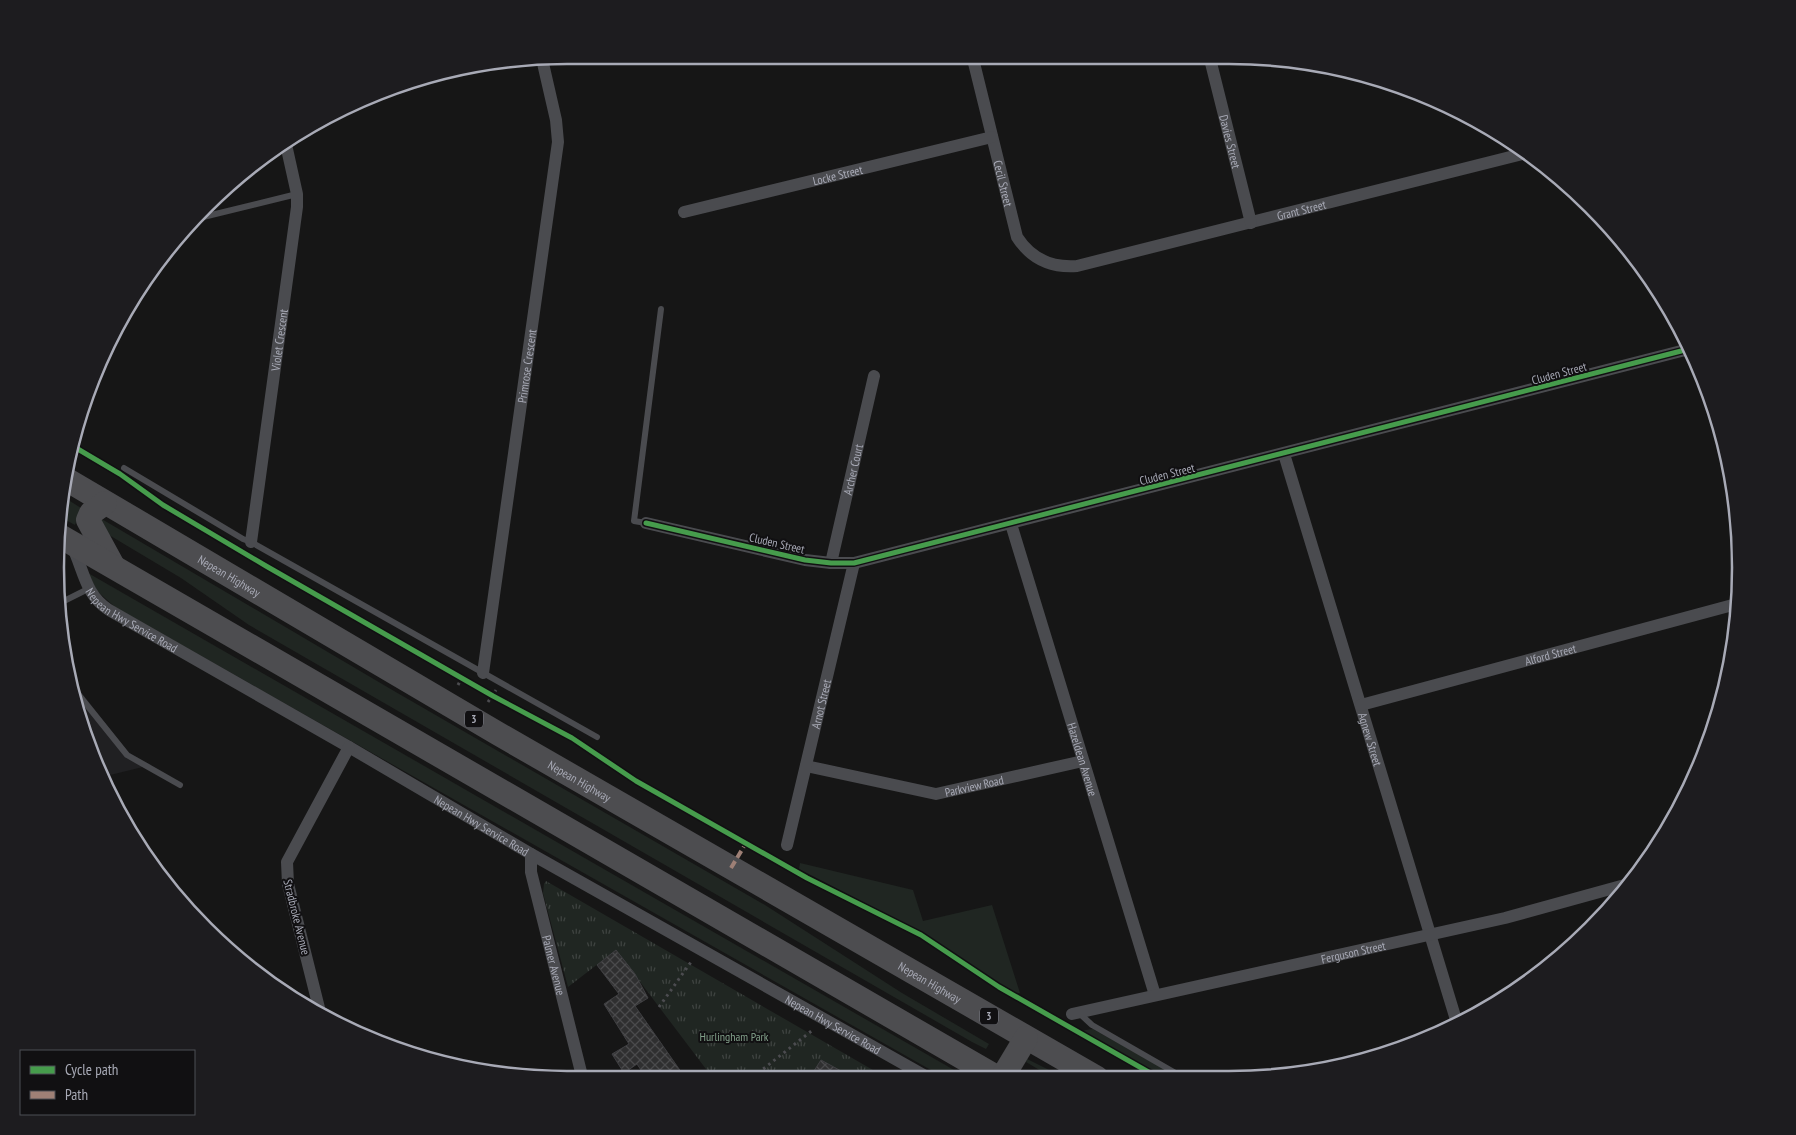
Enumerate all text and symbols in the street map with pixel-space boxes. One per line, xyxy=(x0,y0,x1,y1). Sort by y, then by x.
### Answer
street label: Davies Street xyxy=(1217,113,1245,171)
street label: Cecil Street xyxy=(991,159,1017,209)
street label: Locke Street xyxy=(811,161,865,188)
street label: Grant Street xyxy=(1275,196,1328,223)
street label: Violet Crescent xyxy=(267,307,291,373)
street label: Primrose Crescent xyxy=(514,328,539,404)
street label: Cluden Street xyxy=(1530,358,1589,388)
street label: Archer Court xyxy=(839,442,866,496)
street label: Cluden Street xyxy=(1138,460,1197,488)
street label: Cluden Street xyxy=(748,529,807,557)
street label: Nepean Highway xyxy=(195,551,264,600)
street label: Nepean Hwy Service Road xyxy=(83,585,181,655)
street label: Alford Street xyxy=(1523,640,1578,668)
street label: Arnot Street xyxy=(807,677,834,730)
road number: 3 xyxy=(465,711,483,728)
street label: Agnew Street xyxy=(1355,711,1386,768)
street label: Hazeldean Avenue xyxy=(1065,721,1101,798)
street label: Nepean Highway xyxy=(546,757,614,805)
street label: Parkview Road xyxy=(943,772,1005,799)
street label: Nepean Hwy Service Road xyxy=(432,791,532,859)
street label: Stradbroke Avenue xyxy=(280,878,314,956)
street label: Palmer Avenue xyxy=(540,934,569,997)
street label: Ferguson Street xyxy=(1320,937,1388,966)
street label: Nepean Highway xyxy=(896,958,965,1006)
street label: Nepean Hwy Service Road xyxy=(783,991,884,1057)
road number: 3 xyxy=(980,1008,998,1024)
park label: Hurlingham Park xyxy=(699,1029,769,1044)
legend xyxy=(20,1050,195,1115)
text: Cycle path xyxy=(65,1060,118,1079)
text: Path xyxy=(65,1085,88,1104)

